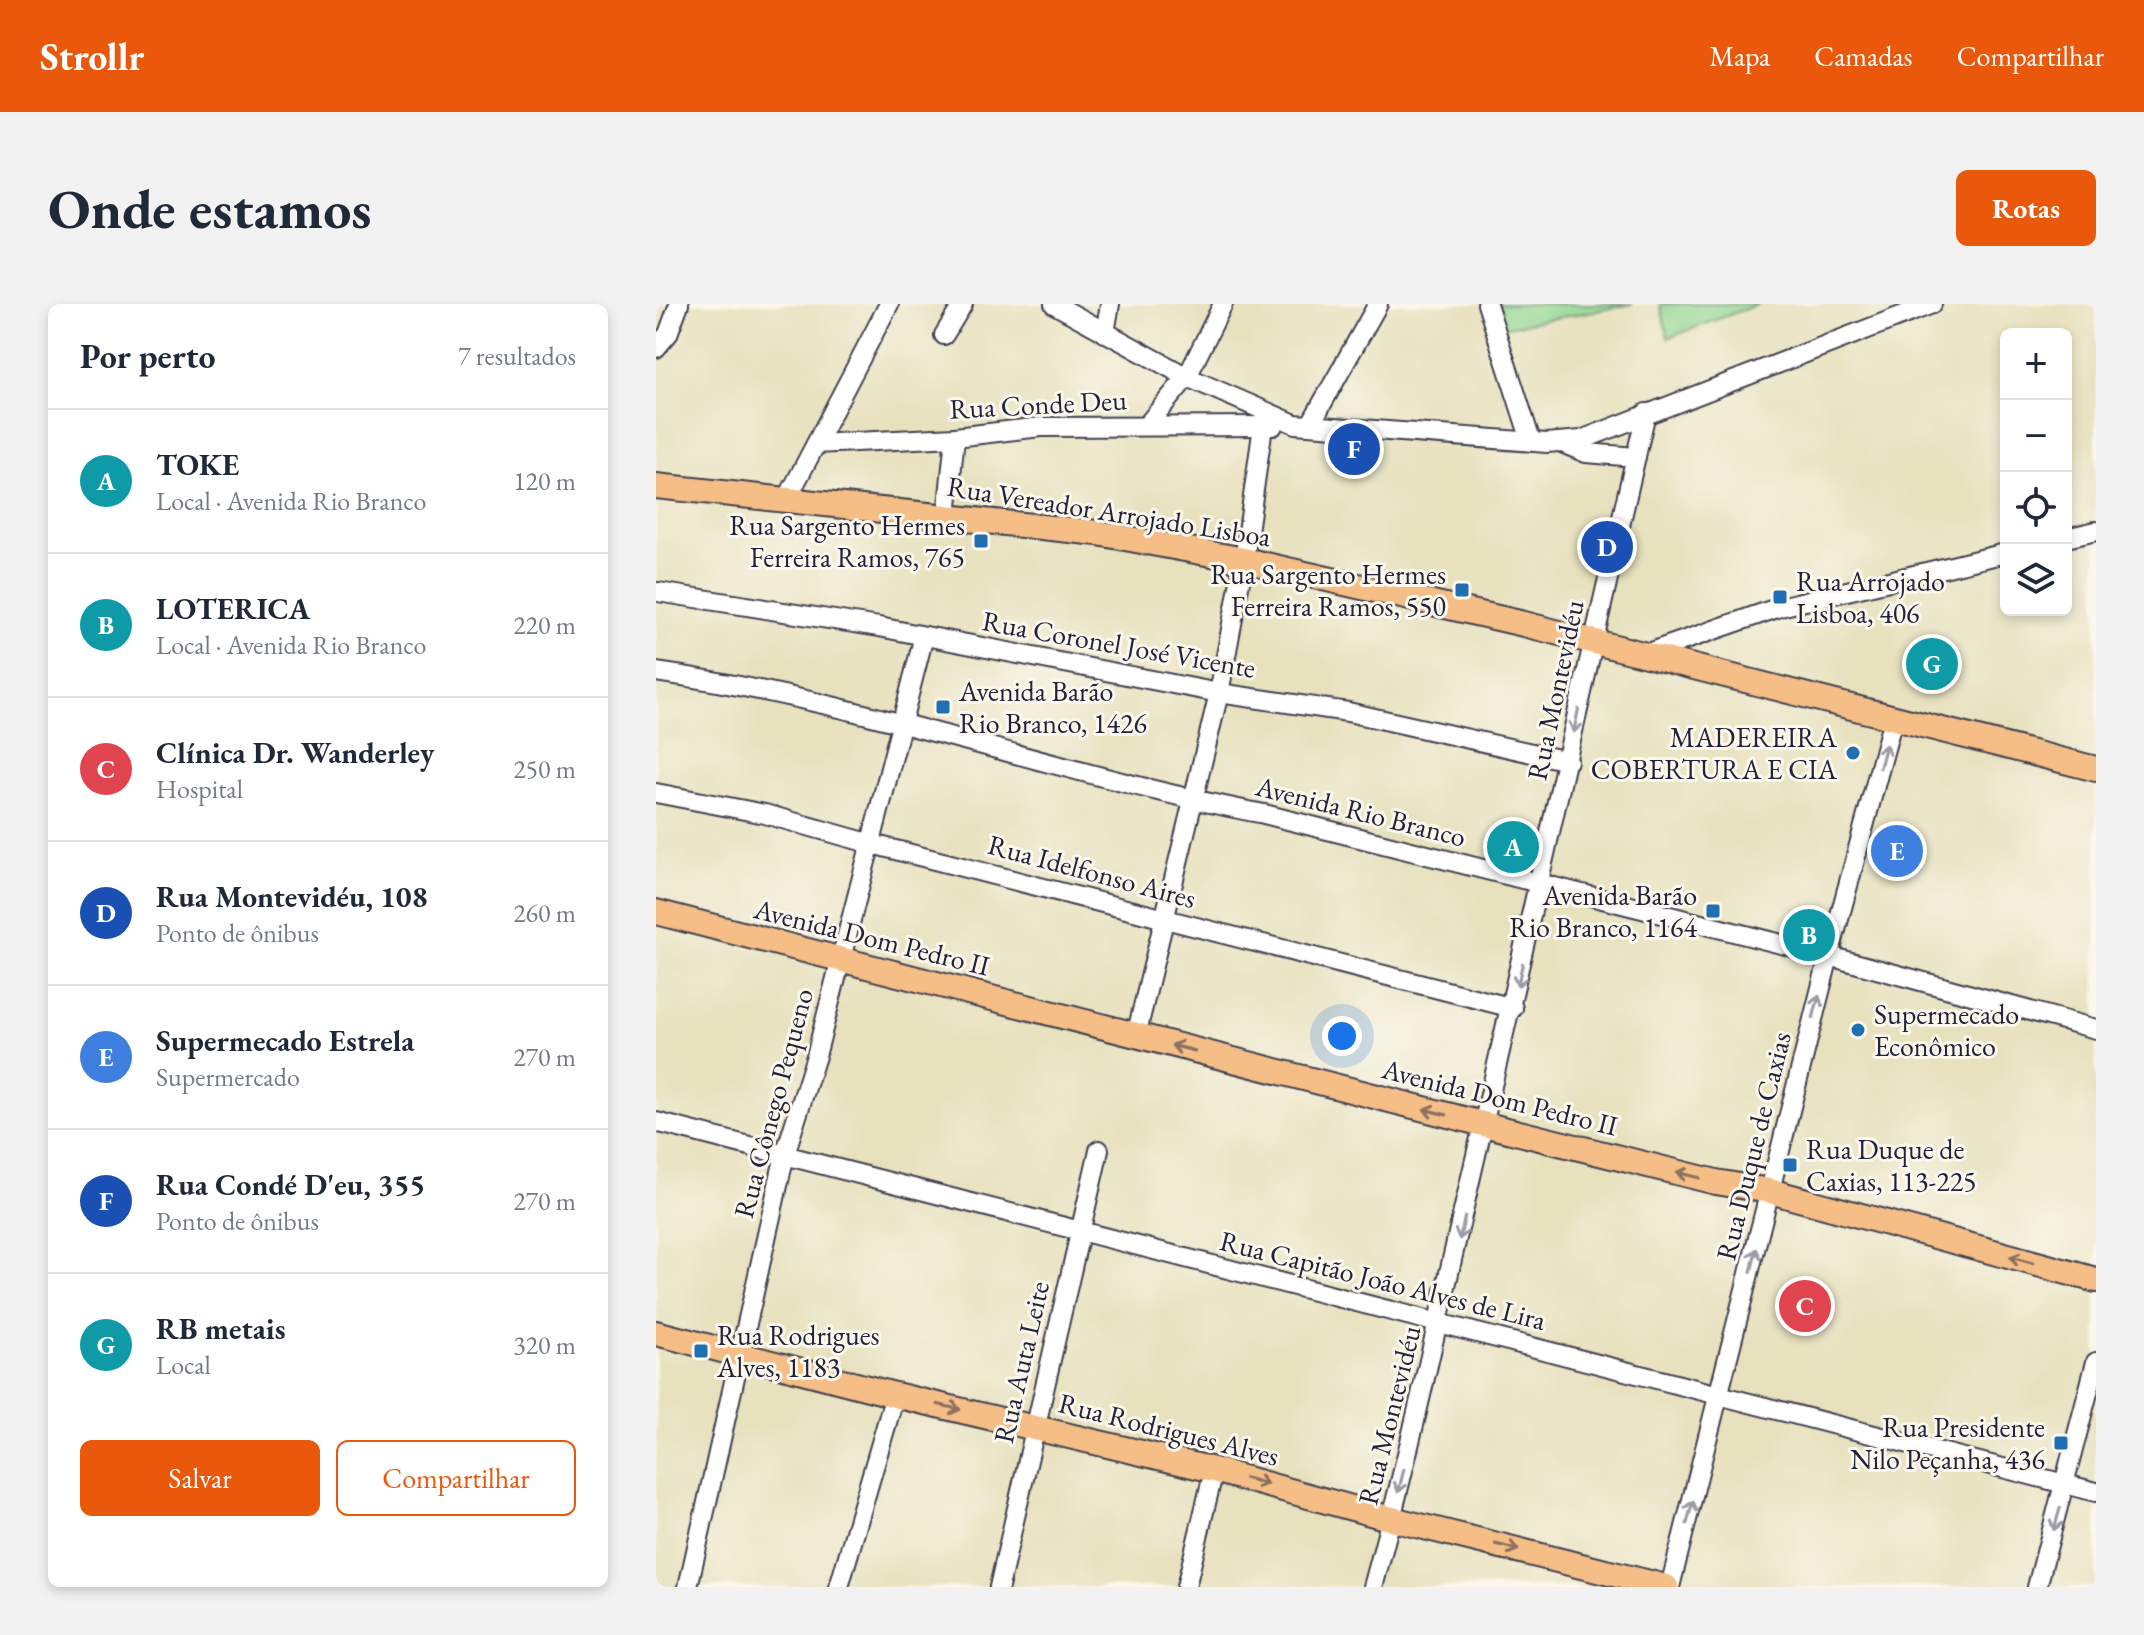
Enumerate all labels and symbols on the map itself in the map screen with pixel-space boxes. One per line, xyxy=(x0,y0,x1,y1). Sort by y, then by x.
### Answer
street label: Rua Conde Deu xyxy=(948,381,1128,427)
pin: F xyxy=(1328,419,1380,479)
street label: Rua Vereador Arrojado Lisboa xyxy=(945,468,1274,554)
place label: Rua Sargento Hermes Ferreira Ramos, 765 xyxy=(729,507,965,575)
pin: D xyxy=(1581,517,1633,577)
marker: Rua Sargento Hermes Ferreira Ramos, 765 xyxy=(972,532,990,550)
place label: Rua Sargento Hermes Ferreira Ramos, 550 xyxy=(1210,556,1446,624)
place label: Rua Arrojado Lisboa, 406 xyxy=(1796,563,1945,631)
marker: Rua Sargento Hermes Ferreira Ramos, 550 xyxy=(1453,581,1471,599)
marker: Rua Arrojado Lisboa, 406 xyxy=(1771,588,1789,606)
street label: Rua Montevidéu xyxy=(1518,596,1592,783)
street label: Rua Coronel José Vicente xyxy=(980,602,1258,686)
pin: G xyxy=(1906,634,1958,694)
place label: Avenida Barão Rio Branco, 1426 xyxy=(958,673,1147,741)
marker: Avenida Barão Rio Branco, 1426 xyxy=(934,698,952,716)
one-way arrow xyxy=(1568,708,1583,733)
place label: MADEREIRA COBERTURA E CIA xyxy=(1591,719,1838,787)
marker: MADEREIRA COBERTURA E CIA xyxy=(1844,744,1862,762)
one-way arrow xyxy=(1877,744,1892,770)
street label: Avenida Rio Branco xyxy=(1251,767,1470,854)
pin: A xyxy=(1487,817,1539,877)
pin: E xyxy=(1871,821,1923,881)
street label: Rua Idelfonso Aires xyxy=(984,826,1200,916)
place label: Avenida Barão Rio Branco, 1164 xyxy=(1509,877,1698,945)
street label: Avenida Dom Pedro II xyxy=(749,890,994,984)
marker: Avenida Barão Rio Branco, 1164 xyxy=(1704,902,1722,920)
pin: B xyxy=(1783,905,1835,965)
one-way arrow xyxy=(1512,961,1527,987)
street label: Rua Cônego Pequeno xyxy=(725,984,821,1222)
one-way arrow xyxy=(1809,995,1824,1021)
place label: Supermecado Econômico xyxy=(1874,996,2019,1064)
your location xyxy=(1322,1016,1362,1056)
marker: Supermecado Econômico xyxy=(1849,1021,1867,1039)
street label: Rua Duque de Caxias xyxy=(1707,1028,1799,1264)
one-way arrow xyxy=(1171,1040,1197,1055)
street label: Avenida Dom Pedro II xyxy=(1377,1050,1622,1144)
one-way arrow xyxy=(1423,1104,1449,1119)
place label: Rua Duque de Caxias, 113-225 xyxy=(1806,1131,1977,1199)
marker: Rua Duque de Caxias, 113-225 xyxy=(1781,1156,1799,1174)
one-way arrow xyxy=(1675,1166,1701,1181)
one-way arrow xyxy=(1453,1215,1468,1240)
street label: Rua Capitão João Alves de Lira xyxy=(1216,1222,1550,1338)
one-way arrow xyxy=(1747,1247,1762,1273)
one-way arrow xyxy=(2008,1251,2034,1266)
pin: C xyxy=(1779,1276,1831,1336)
street label: Rua Auta Leite xyxy=(985,1277,1057,1446)
place label: Rua Rodrigues Alves, 1183 xyxy=(716,1317,880,1385)
street label: Rua Montevidéu xyxy=(1349,1321,1429,1508)
marker: Rua Rodrigues Alves, 1183 xyxy=(692,1342,710,1360)
street label: Rua Rodrigues Alves xyxy=(1055,1384,1283,1474)
one-way arrow xyxy=(935,1400,961,1415)
place label: Rua Presidente Nilo Peçanha, 436 xyxy=(1850,1409,2045,1477)
marker: Rua Presidente Nilo Peçanha, 436 xyxy=(2052,1434,2070,1452)
one-way arrow xyxy=(1393,1467,1408,1493)
one-way arrow xyxy=(1242,1474,1268,1489)
one-way arrow xyxy=(1683,1499,1698,1525)
one-way arrow xyxy=(2049,1506,2064,1532)
one-way arrow xyxy=(1494,1541,1520,1556)

